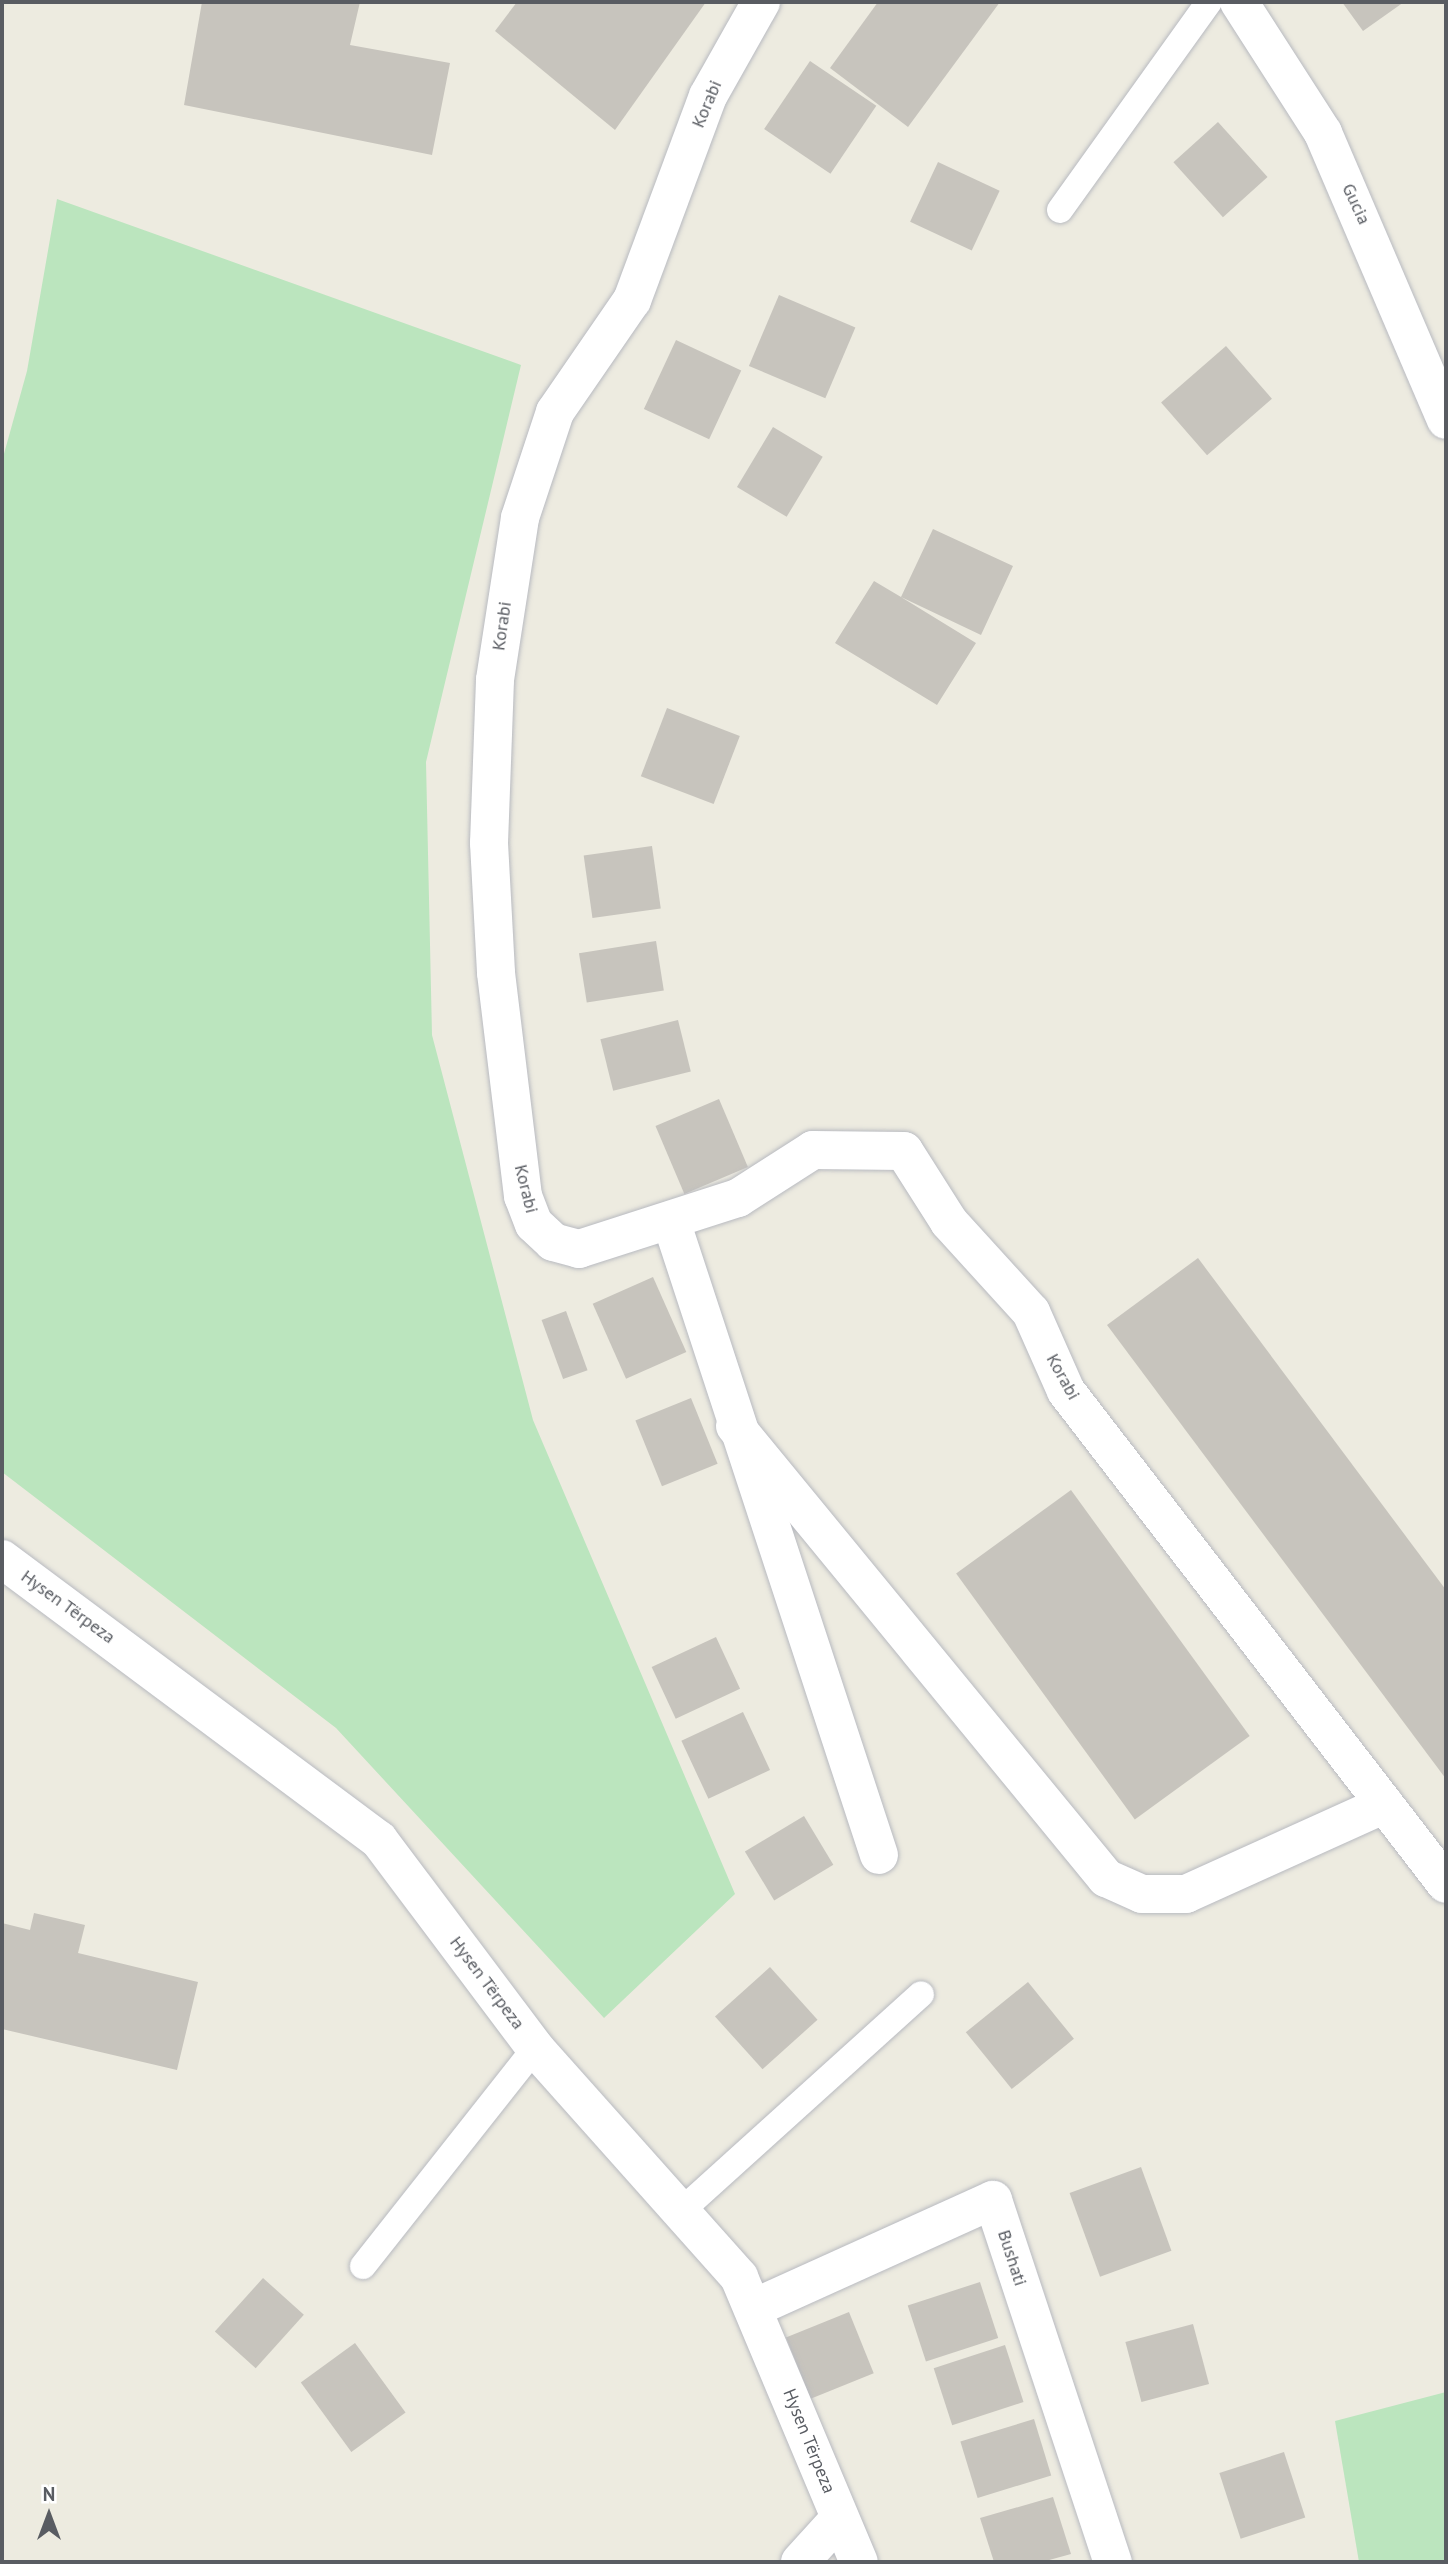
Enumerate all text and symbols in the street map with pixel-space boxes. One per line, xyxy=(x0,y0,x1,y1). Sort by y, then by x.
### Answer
street label: Korabi xyxy=(687,77,727,131)
street label: Gucia xyxy=(1337,180,1375,228)
street label: Korabi xyxy=(488,600,516,652)
street label: Korabi xyxy=(510,1162,542,1216)
street label: Korabi xyxy=(1042,1350,1084,1404)
street label: Hysen Tërpeza xyxy=(17,1566,119,1648)
street label: Hysen Tërpeza xyxy=(445,1932,529,2034)
street label: Bushati xyxy=(993,2227,1031,2289)
street label: Hysen Tërpeza xyxy=(778,2385,840,2497)
north arrow xyxy=(14,2480,84,2550)
text: N xyxy=(43,2482,55,2506)

